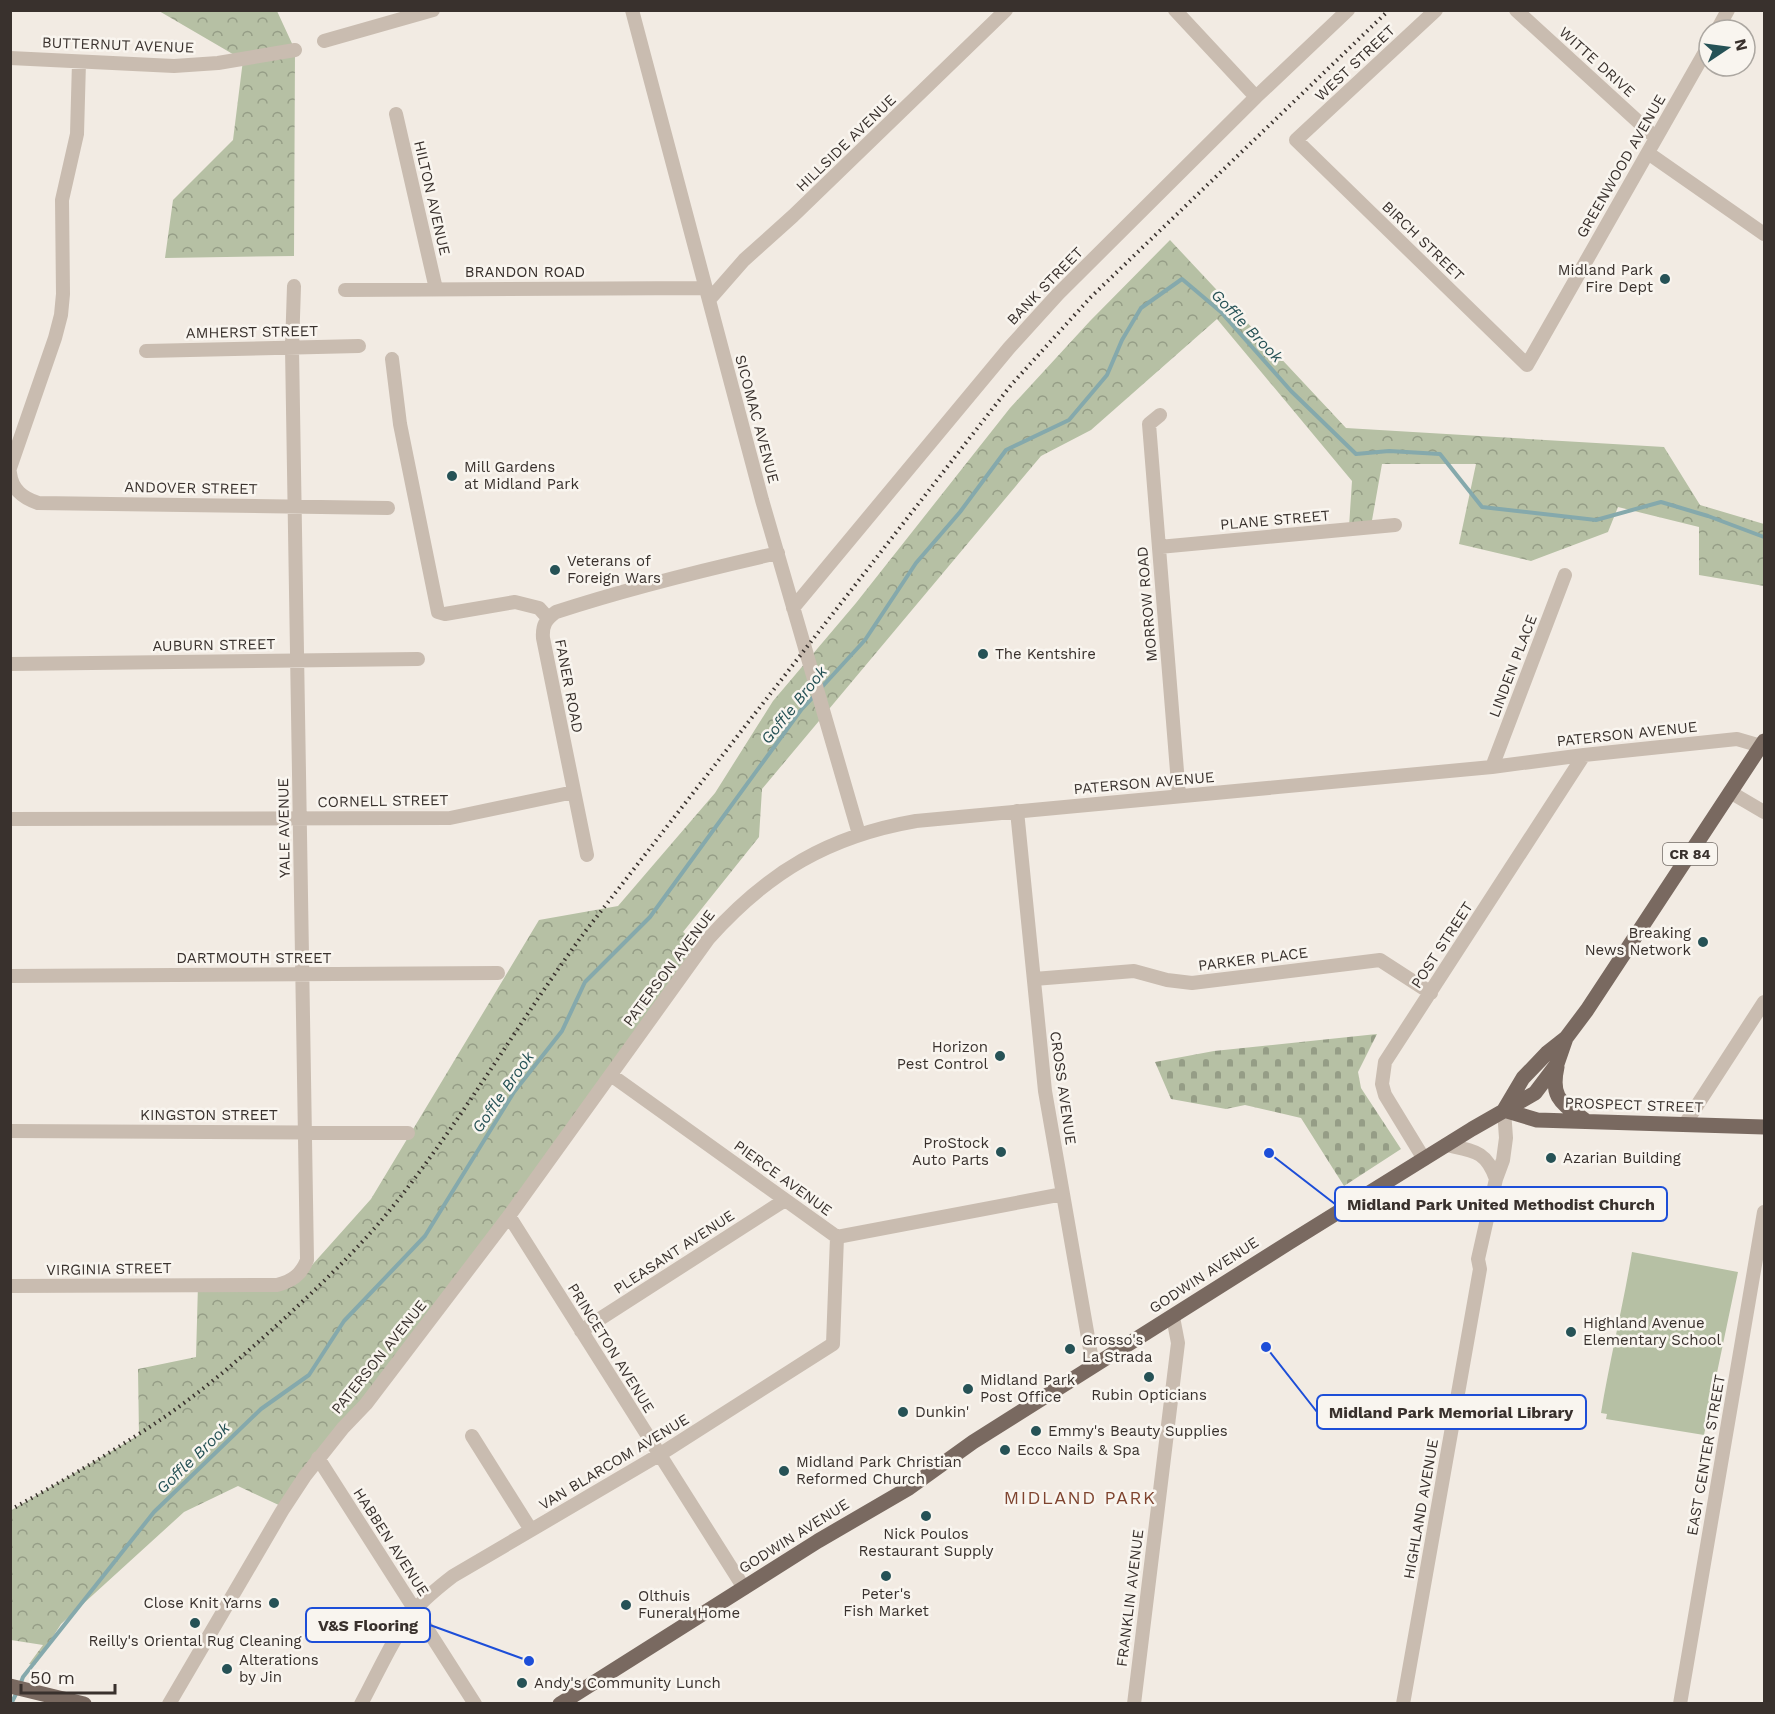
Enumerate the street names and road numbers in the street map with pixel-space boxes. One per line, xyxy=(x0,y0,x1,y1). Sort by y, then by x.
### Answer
street label: WEST STREET xyxy=(1311,21,1399,105)
street label: WITTE DRIVE xyxy=(1555,23,1639,101)
street label: BUTTERNUT AVENUE xyxy=(42,33,194,57)
street label: HILLSIDE AVENUE xyxy=(792,91,900,195)
street label: GREENWOOD AVENUE xyxy=(1573,91,1669,241)
street label: HILTON AVENUE xyxy=(410,139,454,257)
street label: BIRCH STREET xyxy=(1378,197,1468,285)
street label: BANK STREET xyxy=(1003,243,1087,329)
street label: BRANDON ROAD xyxy=(465,263,585,281)
street label: AMHERST STREET xyxy=(186,322,318,342)
street label: SICOMAC AVENUE xyxy=(731,353,783,485)
street label: ANDOVER STREET xyxy=(124,478,258,498)
street label: PLANE STREET xyxy=(1219,506,1331,534)
street label: MORROW ROAD xyxy=(1133,546,1161,662)
street label: LINDEN PLACE xyxy=(1485,612,1541,720)
street label: AUBURN STREET xyxy=(152,635,276,655)
street label: FANER ROAD xyxy=(551,638,587,734)
street label: PATERSON AVENUE xyxy=(1556,718,1698,750)
street label: PATERSON AVENUE xyxy=(1073,768,1215,798)
street label: YALE AVENUE xyxy=(274,778,294,878)
street label: CORNELL STREET xyxy=(317,791,449,811)
road number: CR 84 xyxy=(1663,843,1717,865)
street label: POST STREET xyxy=(1407,898,1477,992)
street label: PATERSON AVENUE xyxy=(619,906,719,1030)
street label: PARKER PLACE xyxy=(1197,943,1309,975)
street label: DARTMOUTH STREET xyxy=(176,949,332,967)
street label: CROSS AVENUE xyxy=(1046,1030,1080,1146)
street label: PROSPECT STREET xyxy=(1564,1094,1704,1116)
street label: KINGSTON STREET xyxy=(140,1106,278,1124)
street label: PIERCE AVENUE xyxy=(730,1136,836,1220)
street label: PLEASANT AVENUE xyxy=(610,1206,738,1298)
street label: GODWIN AVENUE xyxy=(1146,1233,1262,1317)
street label: VIRGINIA STREET xyxy=(46,1259,172,1279)
street label: PRINCETON AVENUE xyxy=(564,1280,658,1416)
street label: PATERSON AVENUE xyxy=(328,1296,430,1418)
street label: EAST CENTER STREET xyxy=(1683,1373,1729,1537)
street label: VAN BLARCOM AVENUE xyxy=(536,1410,692,1514)
street label: HIGHLAND AVENUE xyxy=(1400,1438,1442,1580)
street label: HABBEN AVENUE xyxy=(349,1485,433,1599)
street label: GODWIN AVENUE xyxy=(736,1495,852,1577)
street label: FRANKLIN AVENUE xyxy=(1113,1528,1147,1668)

